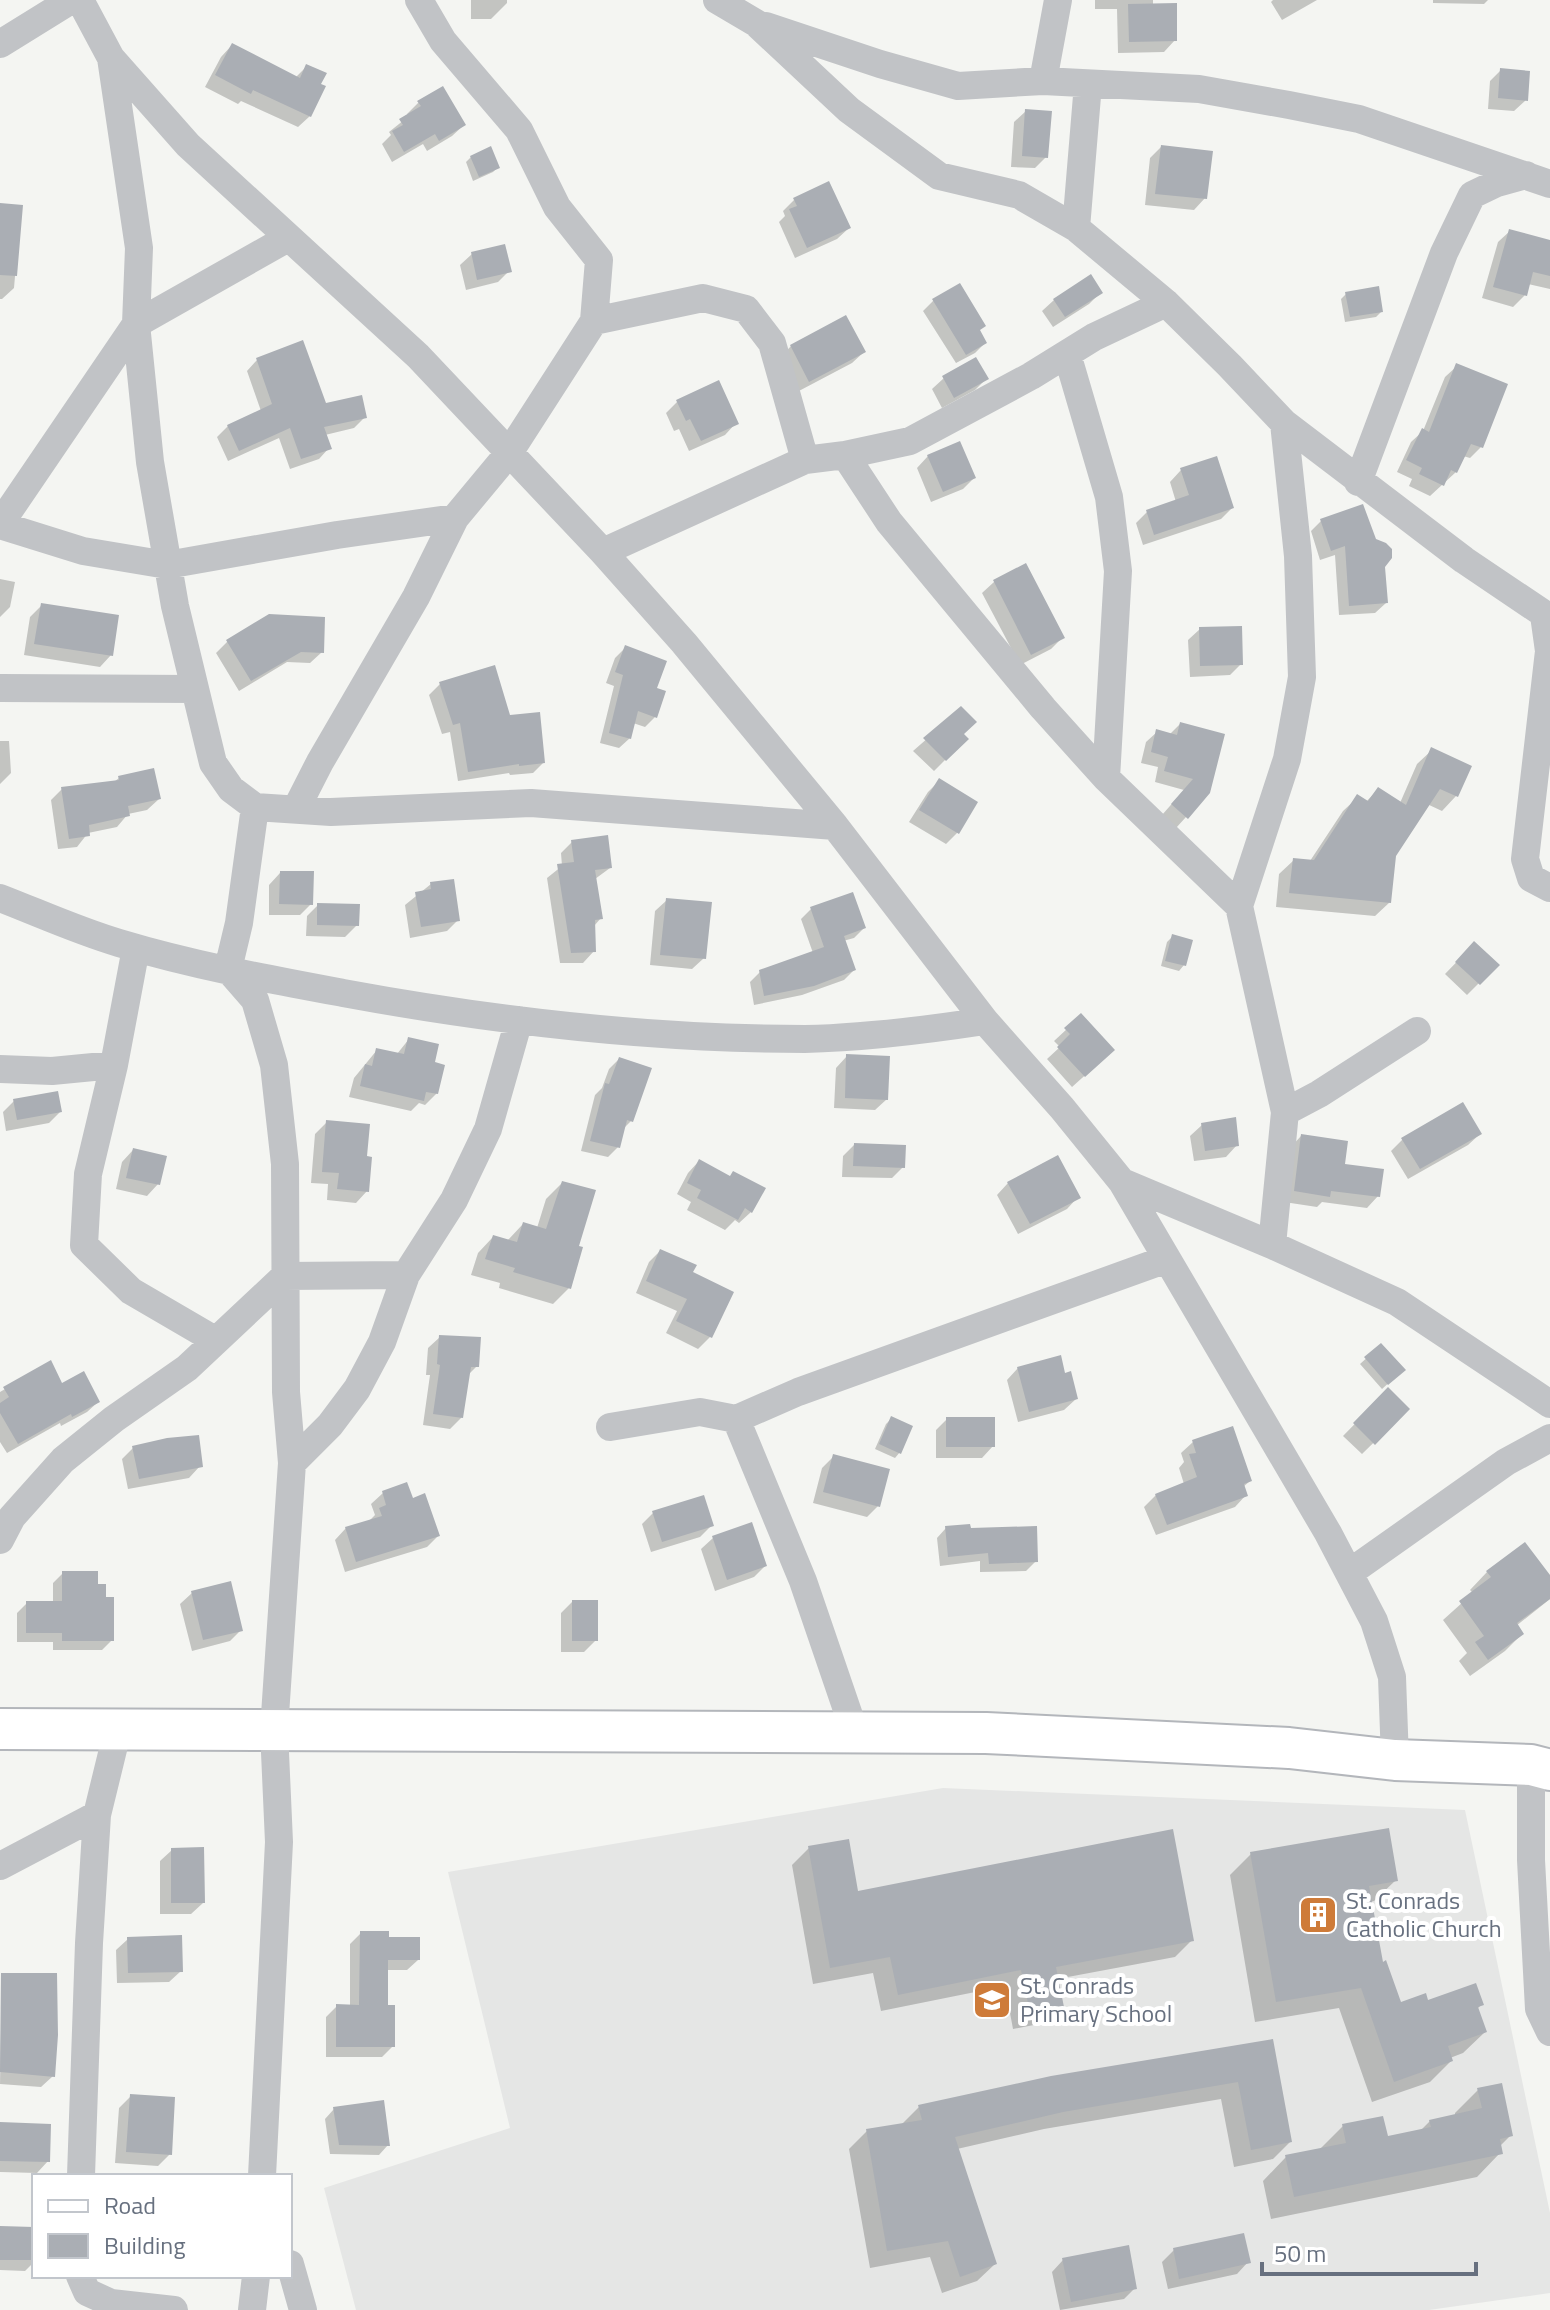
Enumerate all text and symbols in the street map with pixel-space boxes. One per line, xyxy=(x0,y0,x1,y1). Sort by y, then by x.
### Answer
place label: St. Conrads Catholic Church xyxy=(1346,1882,1502,1946)
building icon: St. Conrads Catholic Church xyxy=(1297,1894,1339,1936)
place label: St. Conrads Primary School xyxy=(1020,1967,1172,2031)
school or university icon: St. Conrads Primary School xyxy=(971,1979,1013,2021)
legend xyxy=(32,2174,292,2278)
text: Road xyxy=(104,2187,156,2223)
scale bar xyxy=(1262,2226,1476,2276)
text: Building xyxy=(104,2227,186,2263)
text: 50 m xyxy=(1274,2235,1326,2271)

